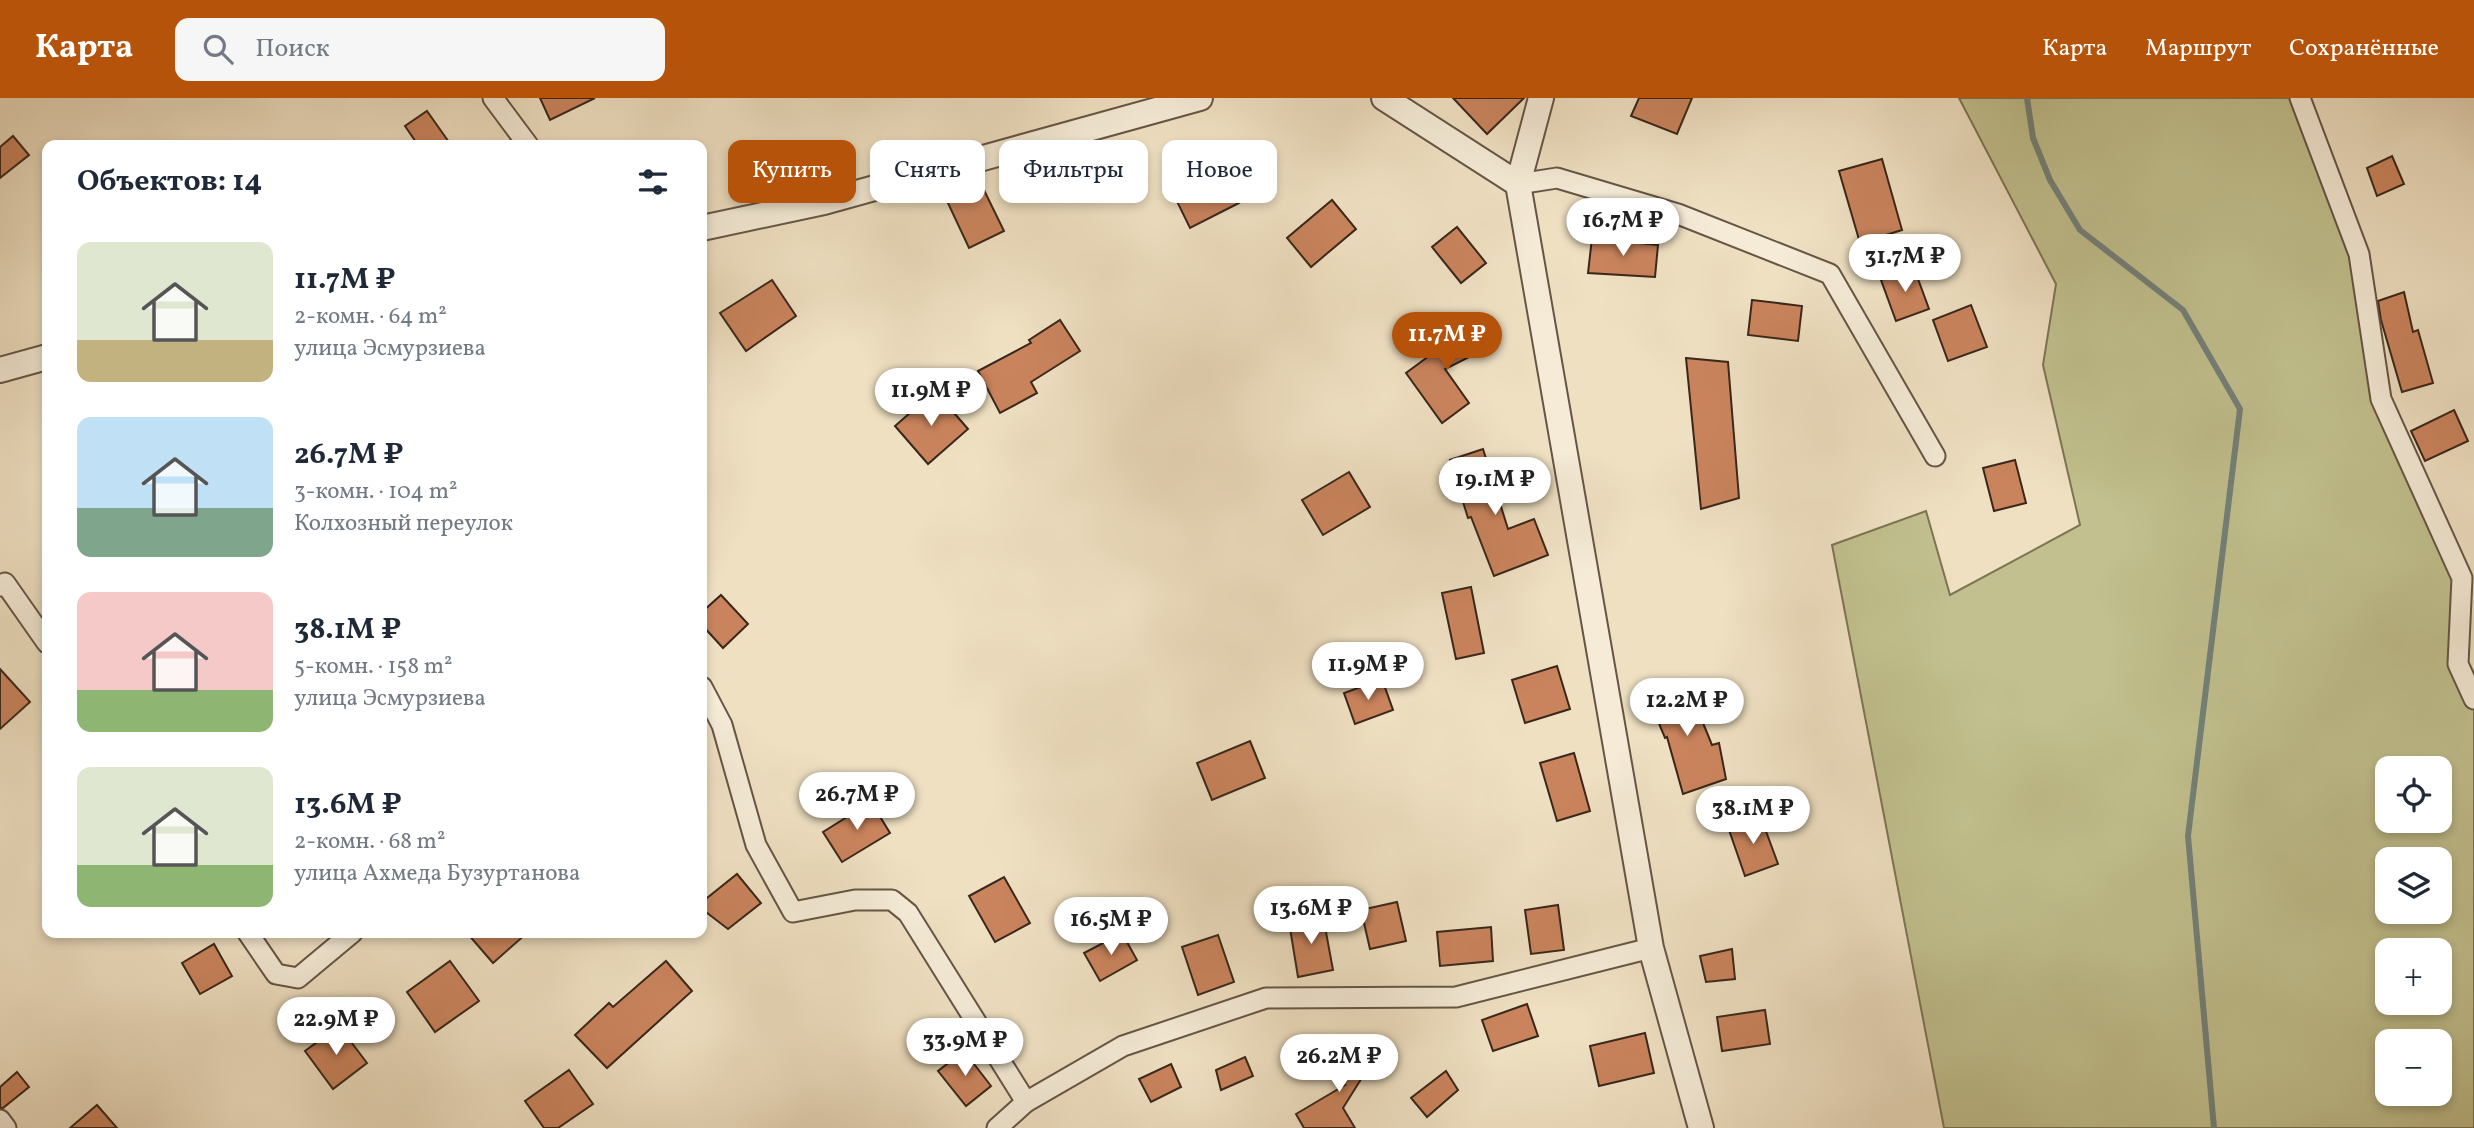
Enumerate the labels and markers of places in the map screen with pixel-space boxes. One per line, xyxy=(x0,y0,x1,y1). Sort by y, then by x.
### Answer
pin: 16.7M ₽ xyxy=(1558,198,1688,258)
pin: 31.7M ₽ xyxy=(1840,234,1970,294)
pin: 11.7M ₽ xyxy=(1382,313,1512,372)
pin: 11.9M ₽ xyxy=(866,368,996,428)
pin: 19.1M ₽ xyxy=(1430,458,1560,517)
pin: 11.9M ₽ xyxy=(1303,642,1433,702)
pin: 12.2M ₽ xyxy=(1622,678,1752,738)
pin: 26.7M ₽ xyxy=(792,772,922,832)
pin: 38.1M ₽ xyxy=(1688,786,1818,846)
pin: 13.6M ₽ xyxy=(1246,886,1376,946)
pin: 16.5M ₽ xyxy=(1046,898,1176,957)
pin: 22.9M ₽ xyxy=(271,998,401,1057)
pin: 33.9M ₽ xyxy=(900,1018,1030,1078)
pin: 26.2M ₽ xyxy=(1274,1034,1404,1094)

